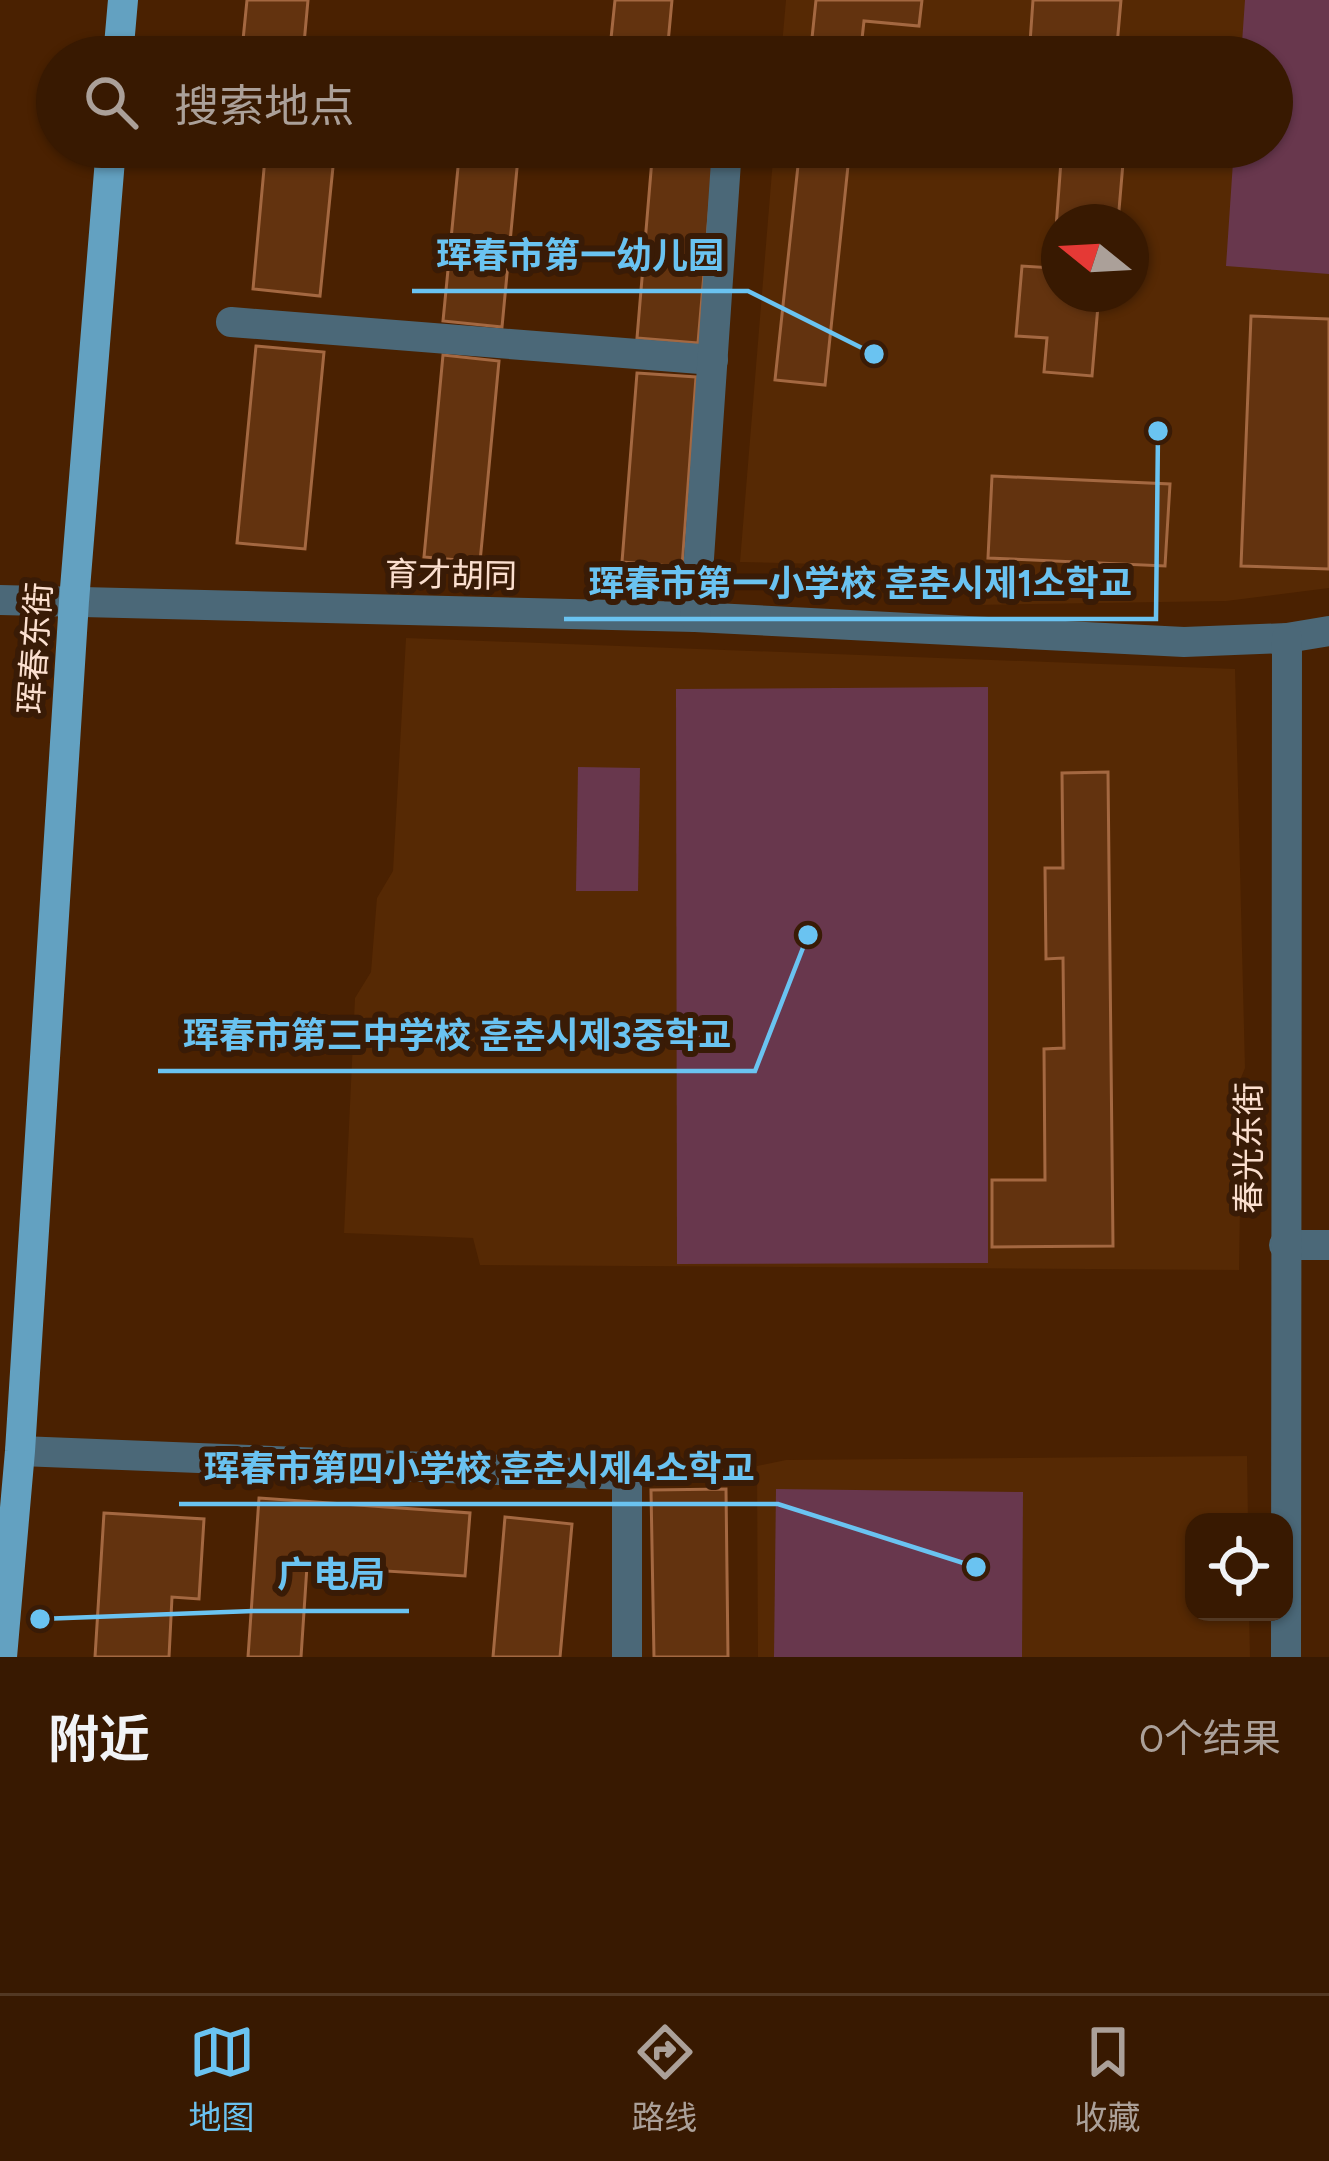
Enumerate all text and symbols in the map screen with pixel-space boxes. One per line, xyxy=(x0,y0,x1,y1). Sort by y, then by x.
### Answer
search box xyxy=(36,36,1293,168)
icon: search xyxy=(78,69,144,135)
text: 搜索地点 xyxy=(174,79,354,133)
north arrow xyxy=(1041,204,1149,312)
callout: 珲春市第一幼儿园 xyxy=(412,219,748,291)
text: 珲春市第一幼儿园 xyxy=(436,234,724,277)
callout: 珲春市第一小学校 훈춘시제1소학교 xyxy=(564,547,1156,619)
street label: 育才胡同 xyxy=(385,554,517,596)
text: 珲春市第一小学校 훈춘시제1소학교 xyxy=(588,562,1132,605)
street label: 珲春东街 xyxy=(11,581,59,715)
callout: 珲春市第三中学校 훈춘시제3중학교 xyxy=(158,999,755,1071)
text: 珲春市第三中学校 훈춘시제3중학교 xyxy=(183,1014,731,1057)
street label: 春光东街 xyxy=(1229,1082,1268,1214)
callout: 珲春市第四小学校 훈춘시제4소학교 xyxy=(179,1432,778,1504)
text: 珲春市第四小学校 훈춘시제4소학교 xyxy=(203,1447,755,1490)
map controls xyxy=(1185,1513,1293,1621)
button: locate xyxy=(1185,1513,1293,1621)
callout: 广电局 xyxy=(253,1539,409,1611)
text: 广电局 xyxy=(277,1553,385,1596)
text: 附近 xyxy=(48,1709,150,1770)
text: 0个结果 xyxy=(1139,1715,1281,1762)
tab: 地图 xyxy=(189,2019,255,2139)
tab: 路线 xyxy=(632,2019,698,2139)
tab: 收藏 xyxy=(1075,2019,1141,2139)

